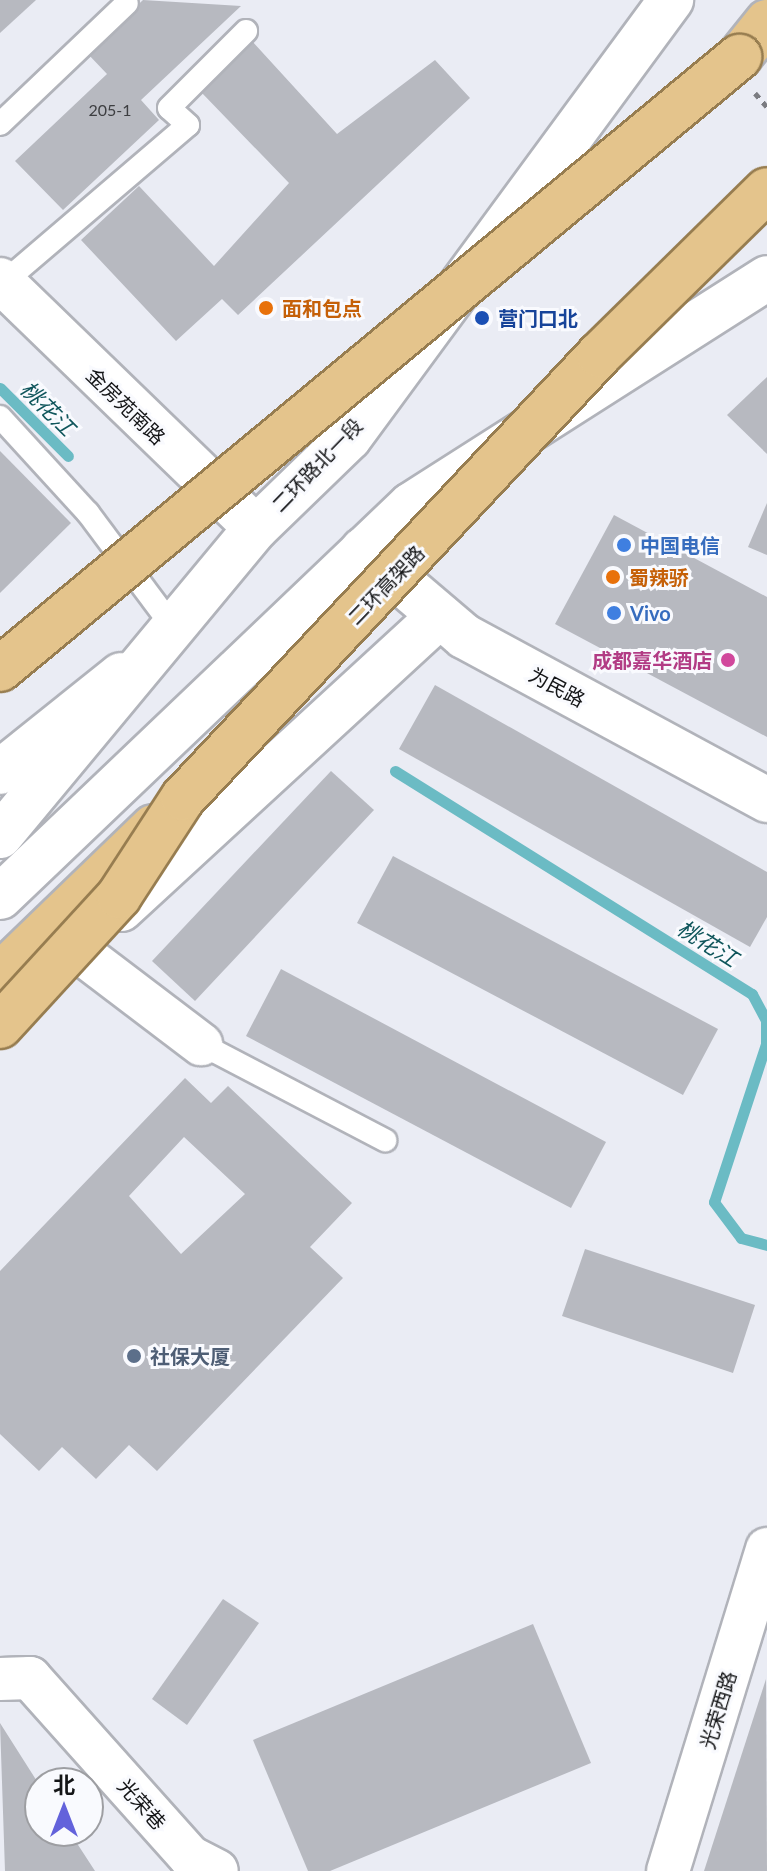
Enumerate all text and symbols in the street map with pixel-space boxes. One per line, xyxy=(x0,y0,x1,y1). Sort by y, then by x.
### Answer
house number: 205-1 xyxy=(88,100,132,120)
place label: 面和包点 xyxy=(282,296,362,320)
marker: 面和包点 xyxy=(257,299,275,317)
place label: 营门口北 xyxy=(498,306,578,330)
marker: 营门口北 xyxy=(473,309,491,327)
street label: 金房苑南路 xyxy=(82,363,170,449)
water label: 桃花江 xyxy=(15,375,81,441)
street label: 二环路北一段 xyxy=(267,414,367,516)
place label: 中国电信 xyxy=(640,533,720,557)
marker: 中国电信 xyxy=(615,536,633,554)
street label: 二环高架路 xyxy=(343,541,429,629)
place label: 蜀辣骄 xyxy=(629,565,689,589)
marker: 蜀辣骄 xyxy=(604,568,622,586)
place label: Vivo xyxy=(630,601,671,625)
marker: Vivo xyxy=(605,604,623,622)
place label: 成都嘉华酒店 xyxy=(592,648,712,672)
marker: 成都嘉华酒店 xyxy=(719,651,737,669)
street label: 为民路 xyxy=(525,662,589,712)
water label: 桃花江 xyxy=(673,914,743,972)
place label: 社保大厦 xyxy=(150,1344,230,1368)
marker: 社保大厦 xyxy=(125,1347,143,1365)
street label: 光荣西路 xyxy=(695,1668,741,1752)
north arrow xyxy=(24,1767,104,1847)
text: 北 xyxy=(53,1771,75,1798)
street label: 光荣巷 xyxy=(113,1774,171,1834)

